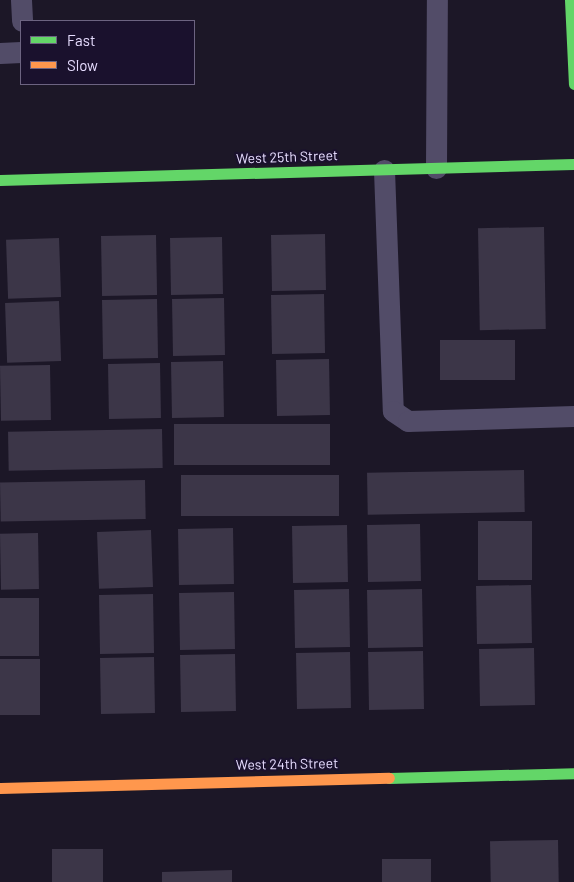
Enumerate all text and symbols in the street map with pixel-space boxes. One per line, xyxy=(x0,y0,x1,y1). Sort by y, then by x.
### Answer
legend xyxy=(20,20,195,85)
text: Fast xyxy=(67,31,95,49)
text: Slow xyxy=(67,56,98,74)
street label: West 25th Street xyxy=(236,147,338,167)
street label: West 24th Street xyxy=(236,755,338,773)

